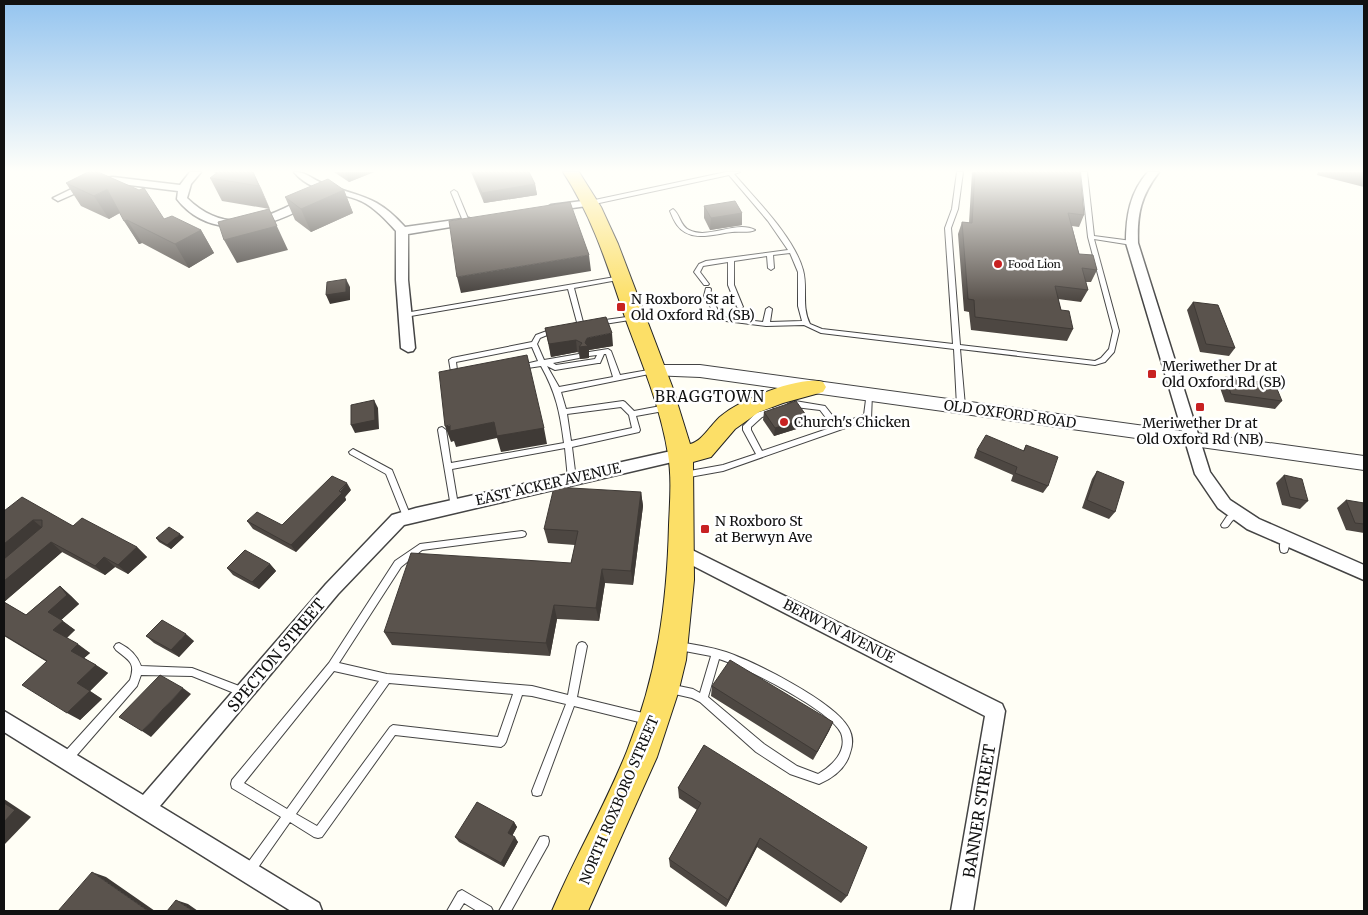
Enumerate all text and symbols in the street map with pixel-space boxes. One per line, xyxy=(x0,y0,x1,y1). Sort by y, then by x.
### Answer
place label: Food Lion xyxy=(1008,257,1062,271)
marker: Food Lion xyxy=(992,258,1004,270)
place label: N Roxboro St at Old Oxford Rd (SB) xyxy=(631,290,755,324)
marker: N Roxboro St at Old Oxford Rd (SB) xyxy=(615,301,627,313)
place label: Meriwether Dr at Old Oxford Rd (SB) xyxy=(1162,357,1286,391)
marker: Meriwether Dr at Old Oxford Rd (SB) xyxy=(1146,368,1158,380)
district label: BRAGGTOWN xyxy=(655,387,765,406)
street label: OLD OXFORD ROAD xyxy=(943,396,1078,432)
marker: Meriwether Dr at Old Oxford Rd (NB) xyxy=(1194,401,1206,413)
place label: Church's Chicken xyxy=(794,413,910,431)
place label: Meriwether Dr at Old Oxford Rd (NB) xyxy=(1136,414,1264,448)
marker: Church's Chicken xyxy=(778,416,790,428)
street label: EAST ACKER AVENUE xyxy=(474,458,623,509)
place label: N Roxboro St at Berwyn Ave xyxy=(715,512,812,546)
marker: N Roxboro St at Berwyn Ave xyxy=(699,523,711,535)
street label: SPECTON STREET xyxy=(223,594,329,716)
street label: BERWYN AVENUE xyxy=(780,595,898,667)
street label: NORTH ROXBORO STREET xyxy=(575,713,663,887)
street label: BANNER STREET xyxy=(959,743,999,879)

